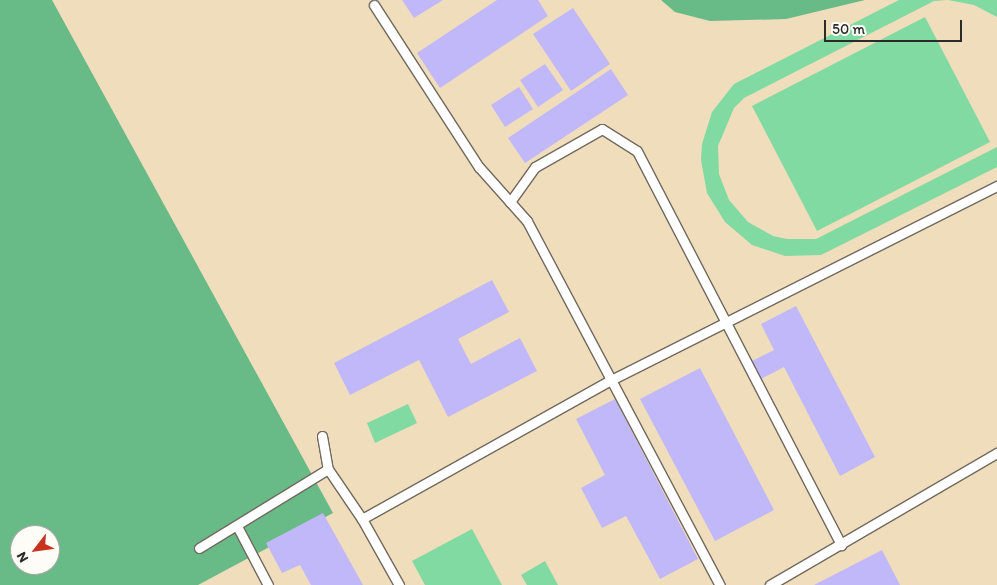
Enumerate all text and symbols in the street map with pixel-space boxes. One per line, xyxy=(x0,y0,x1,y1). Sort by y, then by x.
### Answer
scale bar xyxy=(827,10,964,42)
text: 50 m xyxy=(832,20,865,38)
north arrow xyxy=(10,525,60,575)
text: N xyxy=(13,549,32,566)

